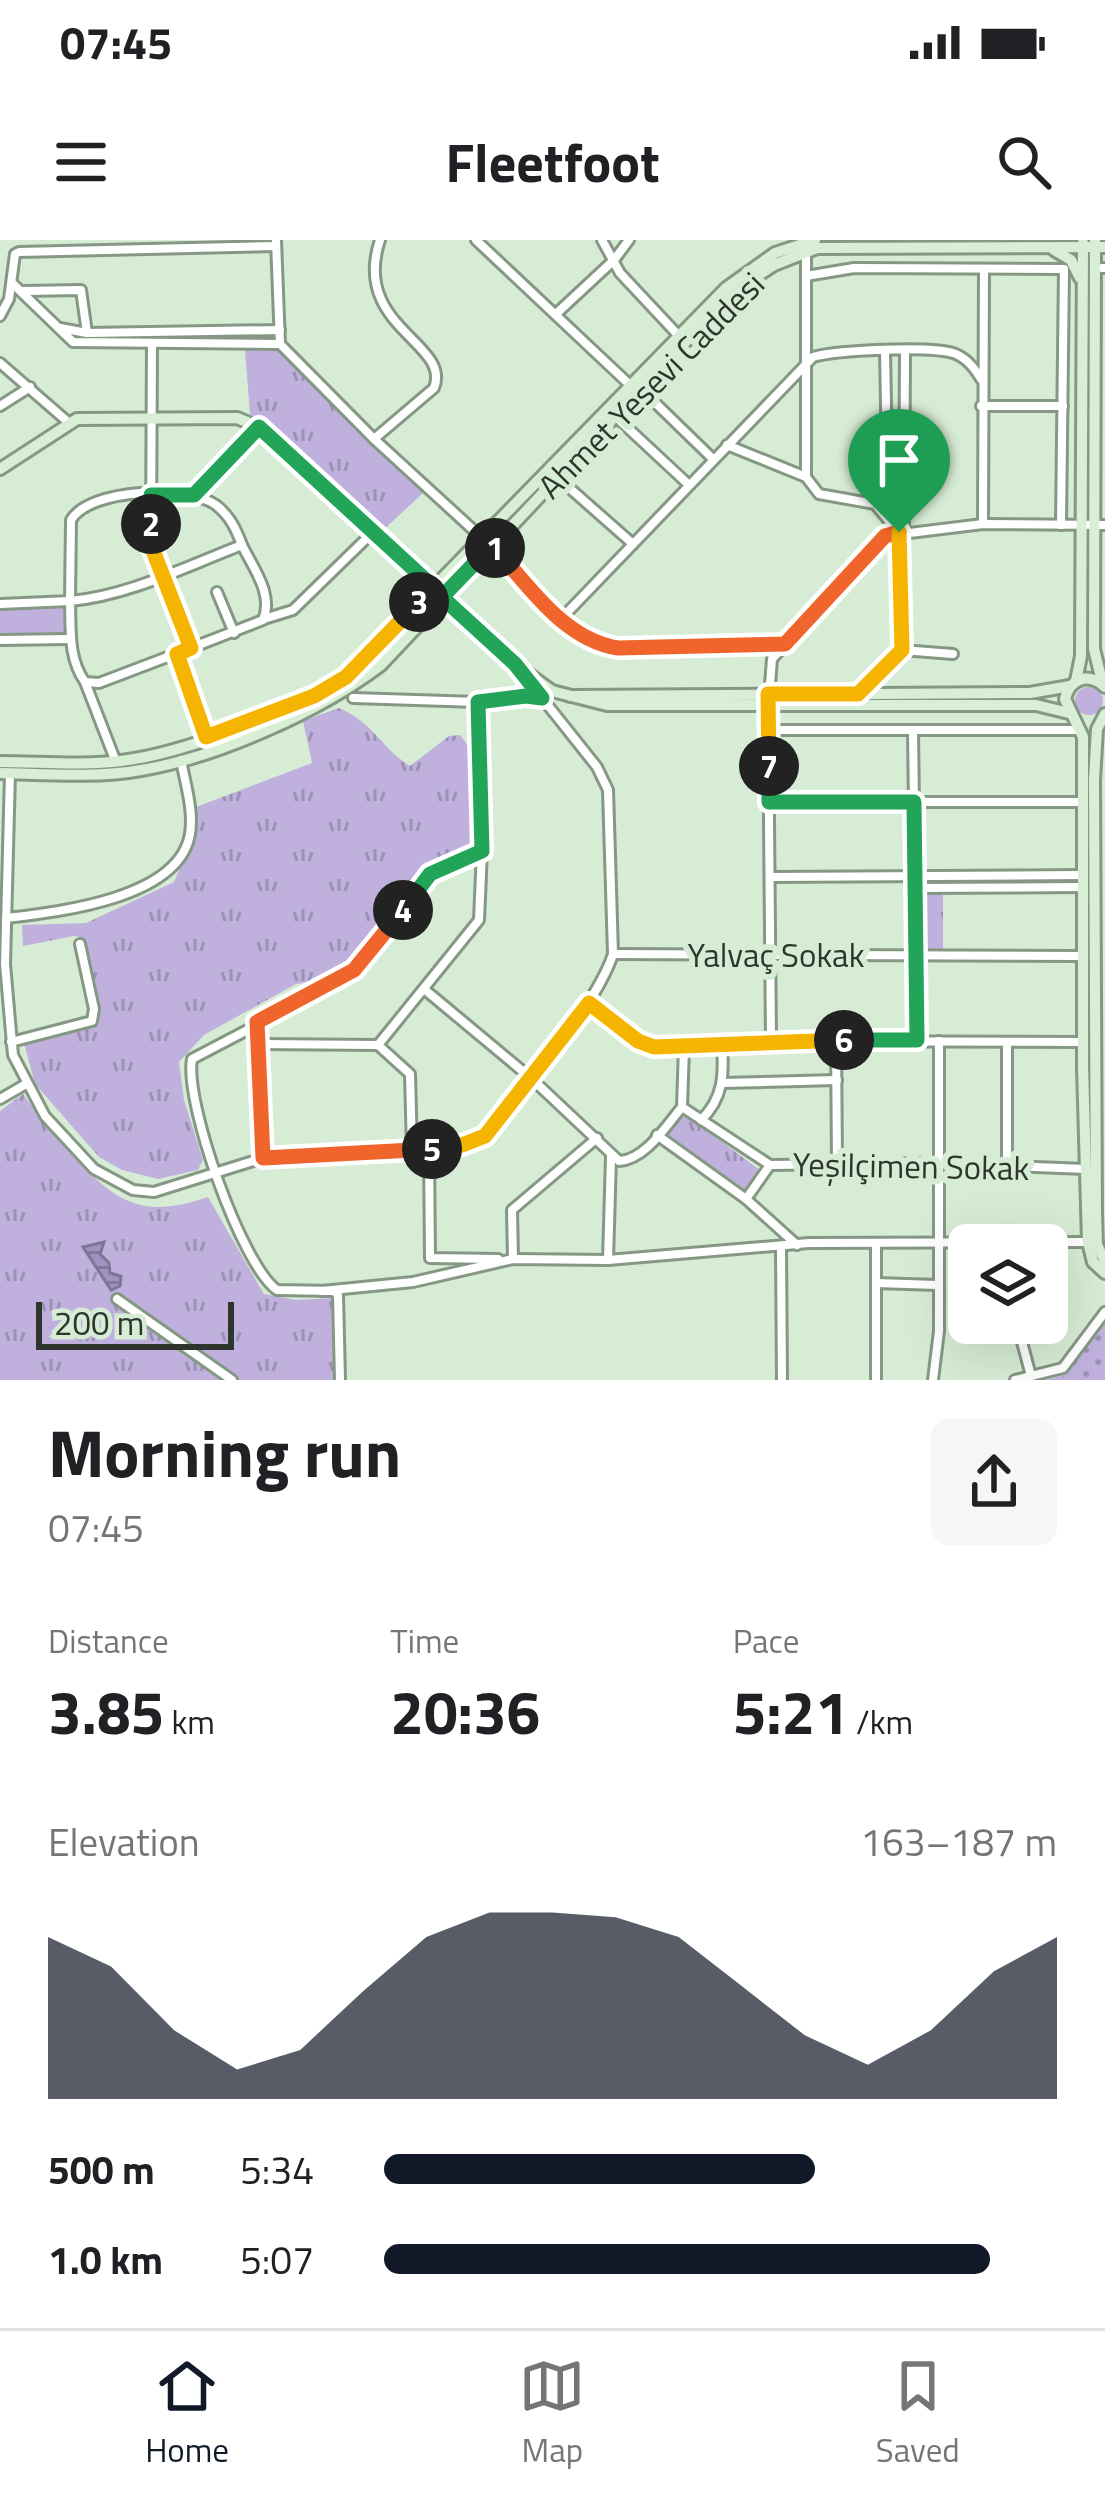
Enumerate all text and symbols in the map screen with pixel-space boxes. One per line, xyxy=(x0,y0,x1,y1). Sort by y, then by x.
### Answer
text: 07:45 xyxy=(60,8,172,76)
text: Fleetfoot xyxy=(445,121,660,203)
icon: menu xyxy=(48,129,114,195)
icon: search xyxy=(991,129,1057,195)
street label: Ahmet Yesevi Caddesi xyxy=(526,260,776,510)
pin xyxy=(848,409,950,532)
icon: arrive xyxy=(866,427,932,493)
pin: 2 xyxy=(121,494,181,554)
text: 2 xyxy=(142,499,160,549)
pin: 1 xyxy=(465,518,525,578)
text: 1 xyxy=(486,523,504,573)
pin: 3 xyxy=(389,572,449,632)
text: 3 xyxy=(410,577,428,627)
pin: 7 xyxy=(739,736,799,796)
text: 7 xyxy=(760,741,778,791)
pin: 4 xyxy=(373,880,433,940)
text: 4 xyxy=(394,885,412,935)
street label: Yalvaç Sokak xyxy=(688,930,865,980)
pin: 6 xyxy=(814,1010,874,1070)
text: 6 xyxy=(835,1015,853,1065)
pin: 5 xyxy=(402,1119,462,1179)
text: 5 xyxy=(423,1124,441,1174)
street label: Yeşilçimen Sokak xyxy=(792,1139,1030,1193)
map controls xyxy=(948,1224,1068,1344)
button: layers xyxy=(948,1224,1068,1344)
scale bar xyxy=(36,1296,234,1349)
text: 200 m xyxy=(54,1298,144,1348)
text: Morning run xyxy=(48,1402,401,1503)
button: share xyxy=(931,1419,1057,1545)
text: 07:45 xyxy=(48,1498,144,1557)
text: Distance xyxy=(48,1616,169,1666)
text: Time xyxy=(390,1616,459,1666)
text: Pace xyxy=(733,1616,799,1666)
text: 3.85 xyxy=(48,1666,164,1757)
text: 20:36 xyxy=(390,1666,540,1757)
text: 5:21 xyxy=(733,1666,849,1757)
text: km xyxy=(164,1697,215,1747)
text: /km xyxy=(849,1697,913,1747)
text: Elevation xyxy=(48,1812,200,1871)
text: 163–187 m xyxy=(860,1812,1057,1871)
text: 500 m xyxy=(48,2140,155,2199)
text: 5:34 xyxy=(240,2140,314,2199)
text: 1.0 km xyxy=(48,2230,163,2289)
text: 5:07 xyxy=(240,2230,314,2289)
tab: Home xyxy=(145,2353,229,2475)
tab: Map xyxy=(519,2353,585,2475)
tab: Saved xyxy=(876,2353,960,2475)

